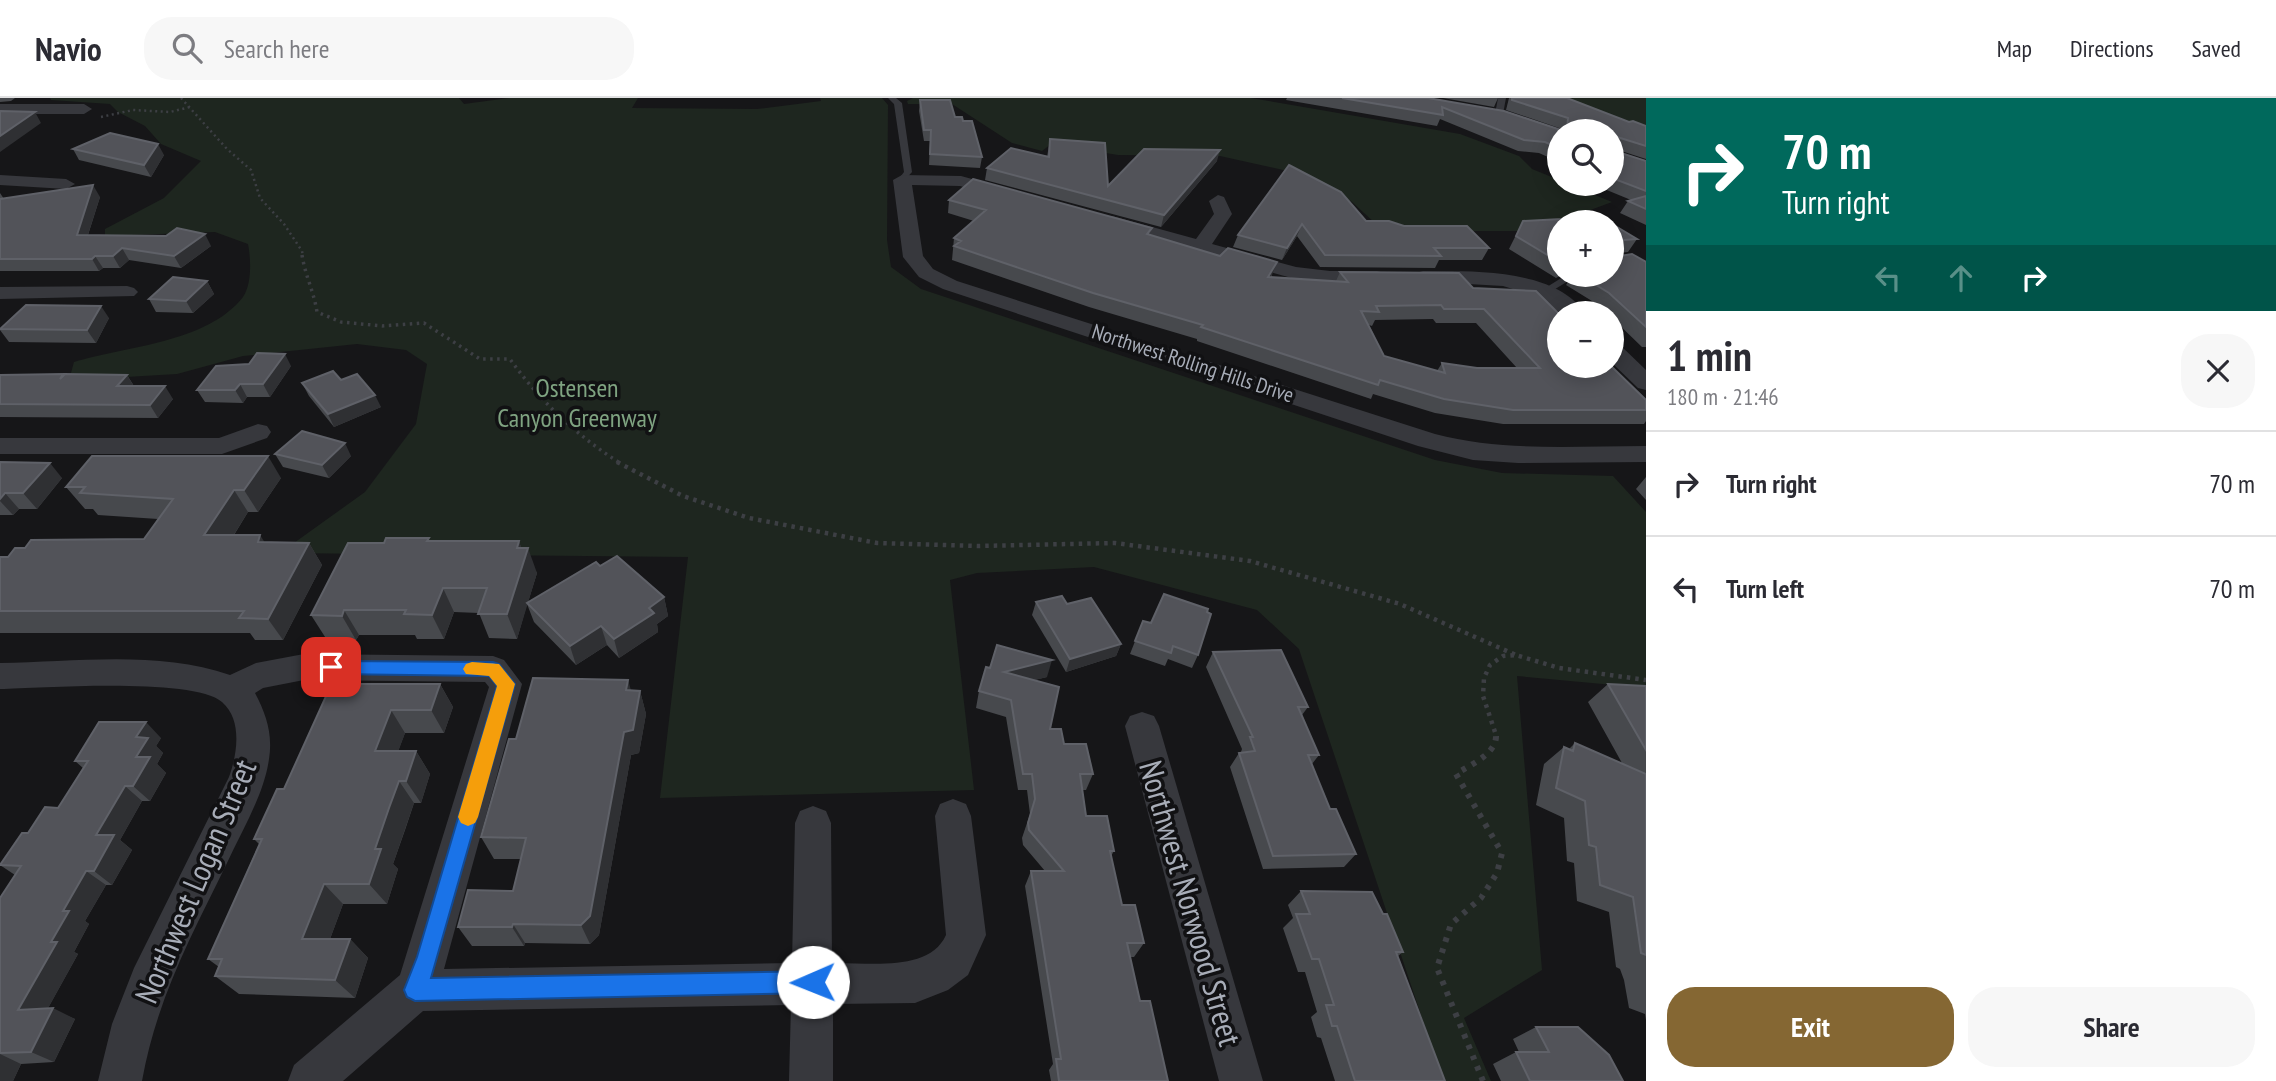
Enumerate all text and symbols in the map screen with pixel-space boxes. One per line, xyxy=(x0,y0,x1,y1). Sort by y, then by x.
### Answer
search box xyxy=(144,17,634,80)
text: Navio xyxy=(35,27,102,70)
icon: search xyxy=(168,29,206,67)
text: Search here xyxy=(224,32,329,65)
text: Map xyxy=(1997,33,2032,64)
text: Directions xyxy=(2070,33,2154,64)
text: Saved xyxy=(2192,33,2241,64)
map controls xyxy=(1547,119,1624,378)
button: search xyxy=(1547,119,1624,196)
text: 70 m xyxy=(1782,119,1871,183)
icon: right xyxy=(1667,126,1758,217)
text: Turn right xyxy=(1782,181,1890,223)
button: + xyxy=(1547,210,1624,287)
icon: left xyxy=(1869,259,1907,297)
icon: ahead xyxy=(1942,259,1980,297)
icon: right xyxy=(2015,259,2053,297)
button: − xyxy=(1547,301,1624,378)
street label: Northwest Rolling Hills Drive xyxy=(1089,318,1297,408)
text: 1 min xyxy=(1667,328,1752,383)
button: close xyxy=(2181,334,2255,408)
park label: Ostensen Canyon Greenway xyxy=(497,371,657,434)
text: 180 m · 21:46 xyxy=(1667,382,1779,411)
icon: right xyxy=(1667,465,1705,503)
text: Turn right xyxy=(1726,467,1817,500)
text: 70 m xyxy=(2209,467,2255,500)
icon: left xyxy=(1667,570,1705,608)
text: Turn left xyxy=(1726,572,1804,605)
text: 70 m xyxy=(2209,572,2255,605)
pin xyxy=(301,637,361,697)
icon: arrive xyxy=(312,648,350,686)
street label: Northwest Logan Street xyxy=(125,752,265,1009)
street label: Northwest Norwood Street xyxy=(1130,756,1252,1051)
position arrow xyxy=(776,945,850,1019)
button: Exit xyxy=(1667,987,1954,1067)
button: Share xyxy=(1968,987,2255,1067)

